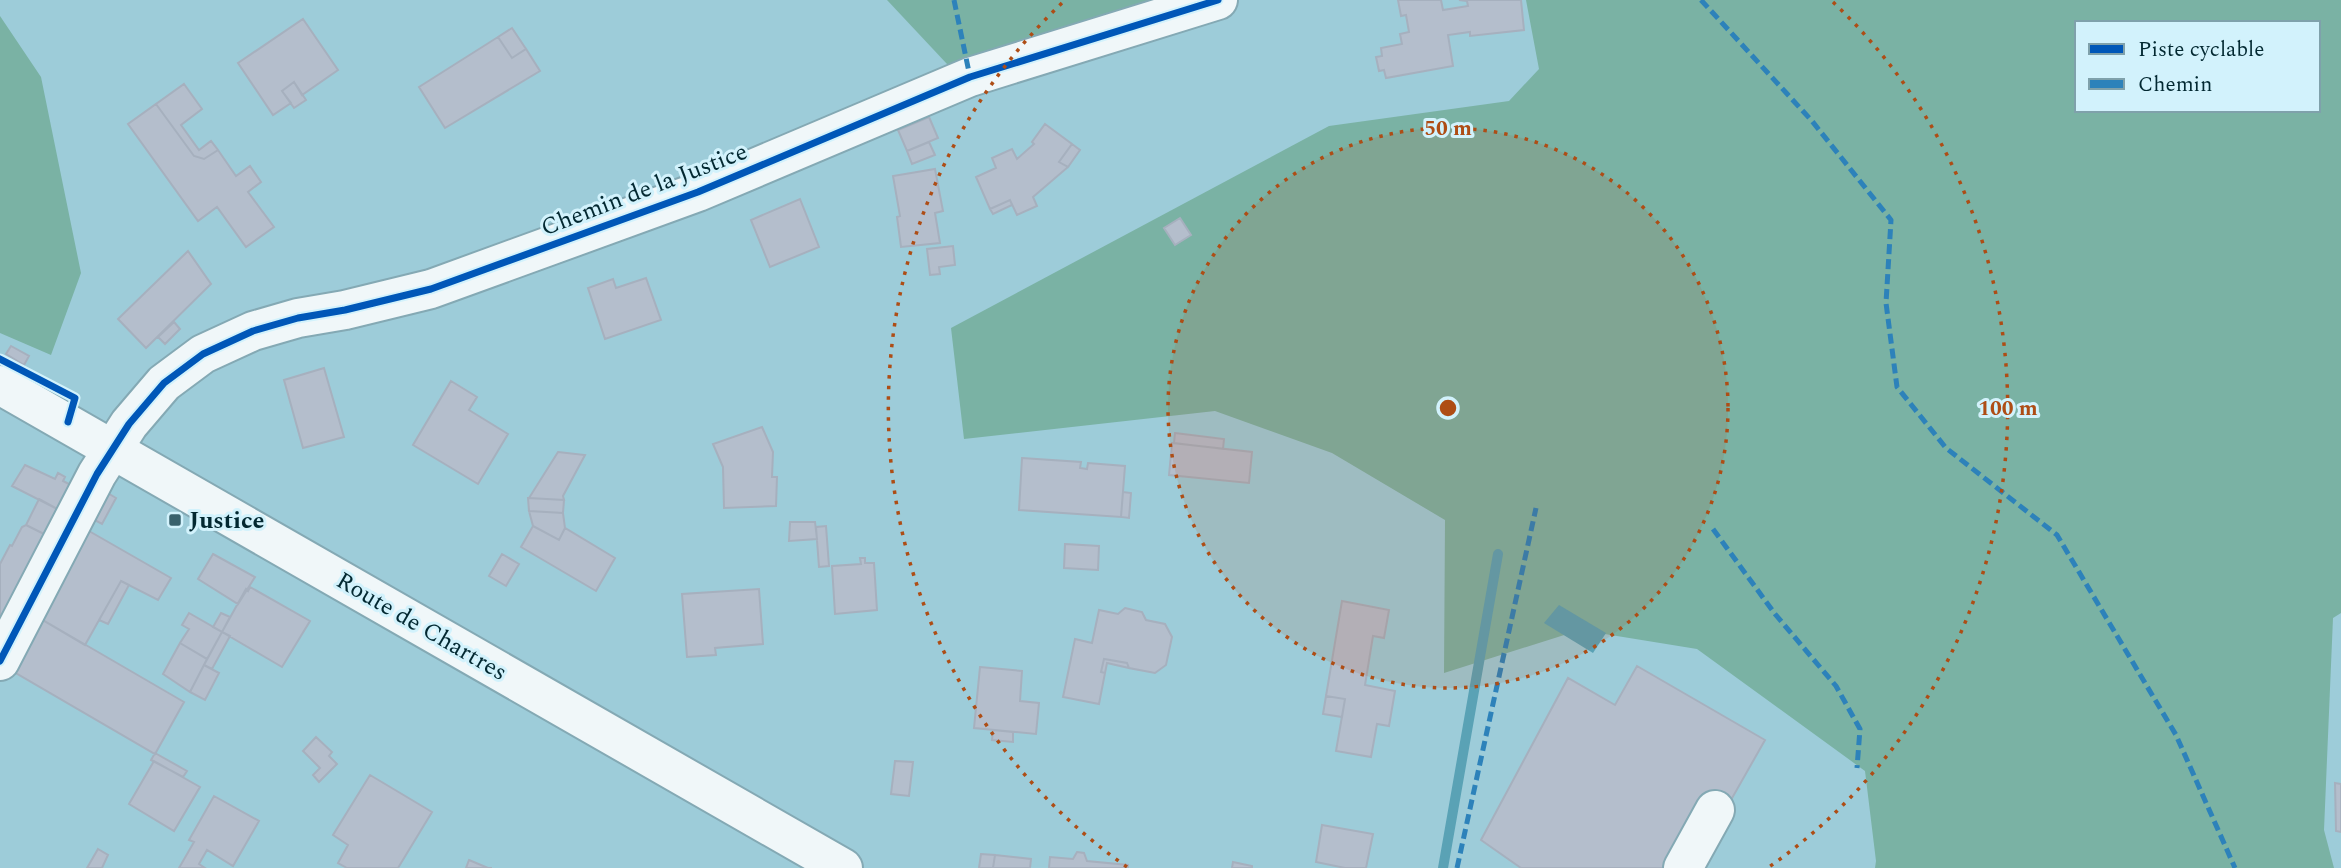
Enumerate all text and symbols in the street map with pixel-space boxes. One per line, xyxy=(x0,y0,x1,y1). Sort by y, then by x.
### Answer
legend xyxy=(2075,21,2320,112)
text: Piste cyclable xyxy=(2138,34,2264,66)
text: Chemin xyxy=(2138,69,2212,101)
text: 50 m xyxy=(1424,113,1472,145)
street label: Chemin de la Justice xyxy=(536,134,753,246)
text: 100 m xyxy=(1978,393,2038,425)
centre of rings xyxy=(1436,396,1460,420)
place label: Justice xyxy=(189,503,264,539)
marker: Justice xyxy=(167,512,183,528)
street label: Route de Chartres xyxy=(329,563,514,691)

